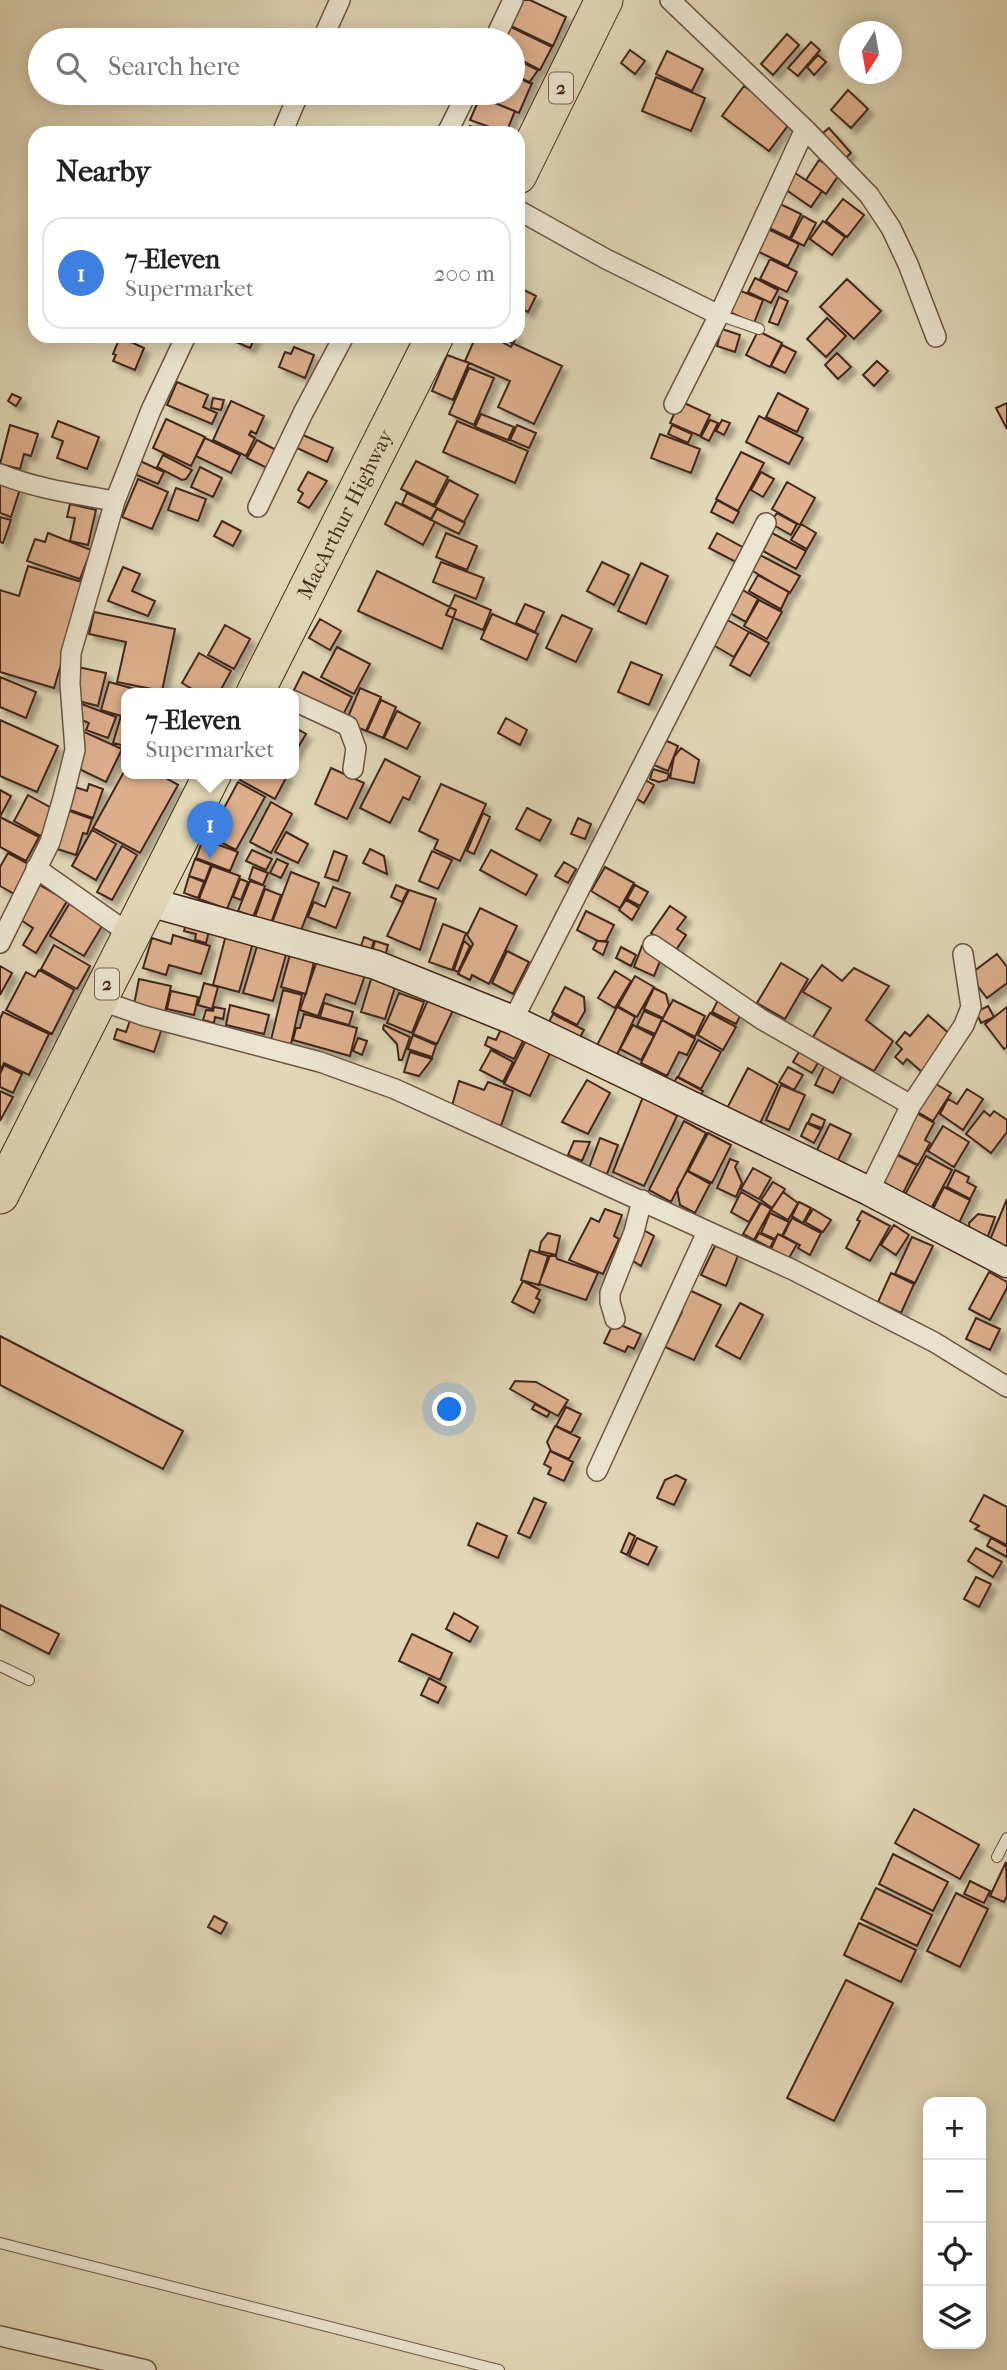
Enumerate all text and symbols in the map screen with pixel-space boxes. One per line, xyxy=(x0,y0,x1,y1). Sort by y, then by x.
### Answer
north arrow xyxy=(839,21,902,84)
search box xyxy=(28,28,525,105)
icon: search xyxy=(52,48,90,86)
text: Search here xyxy=(108,51,240,82)
road number: 2 xyxy=(549,72,573,104)
text: Nearby xyxy=(56,154,151,189)
text: 7-Eleven xyxy=(125,244,220,275)
text: 1 xyxy=(77,260,85,287)
text: 200 m xyxy=(434,260,495,287)
text: Supermarket xyxy=(125,275,254,302)
street label: MacArthur Highway xyxy=(292,425,398,603)
popup xyxy=(121,688,299,779)
text: 7-Eleven xyxy=(146,705,241,736)
text: Supermarket xyxy=(146,736,274,763)
pin: 1 xyxy=(187,801,233,859)
road number: 2 xyxy=(95,968,119,1000)
your location xyxy=(432,1392,466,1426)
map controls xyxy=(923,2097,986,2349)
button: + xyxy=(923,2097,986,2160)
button: − xyxy=(923,2160,986,2223)
button: locate xyxy=(923,2223,986,2286)
button: layers xyxy=(923,2286,986,2349)

